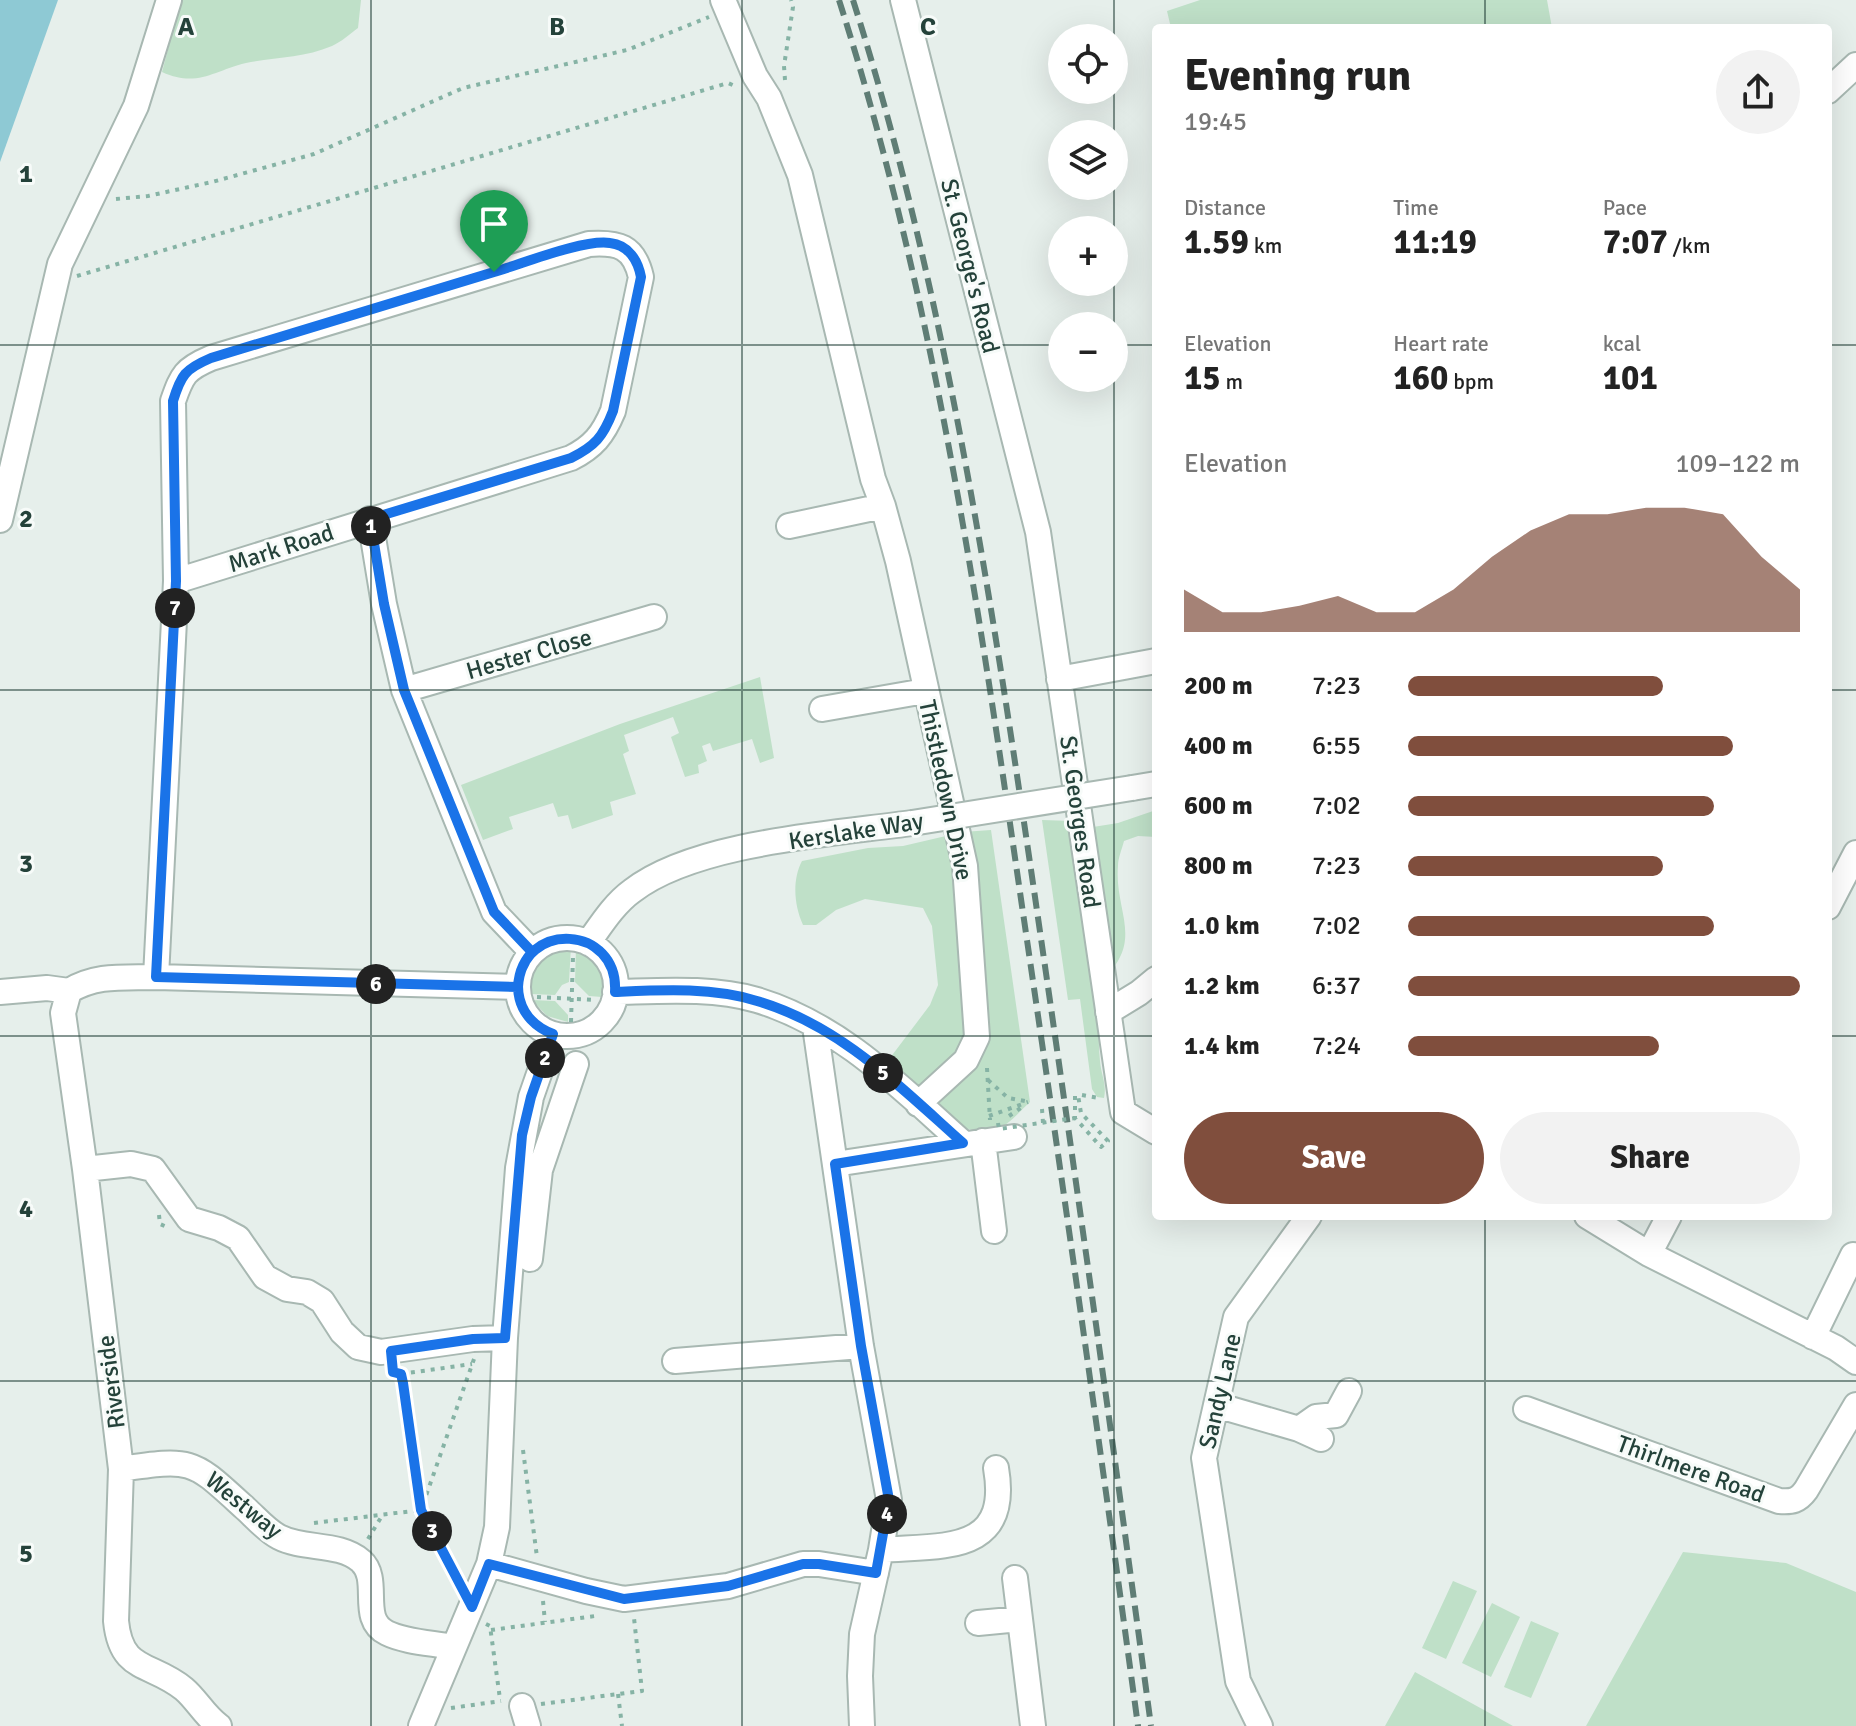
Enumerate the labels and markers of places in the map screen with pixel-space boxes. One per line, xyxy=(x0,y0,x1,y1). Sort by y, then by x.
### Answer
pin xyxy=(460,190,528,272)
pin: 1 xyxy=(351,506,391,546)
pin: 7 xyxy=(155,588,195,628)
pin: 6 xyxy=(356,964,396,1004)
pin: 2 xyxy=(525,1038,565,1078)
pin: 5 xyxy=(863,1053,903,1093)
pin: 4 xyxy=(867,1494,907,1534)
pin: 3 xyxy=(412,1511,452,1551)

